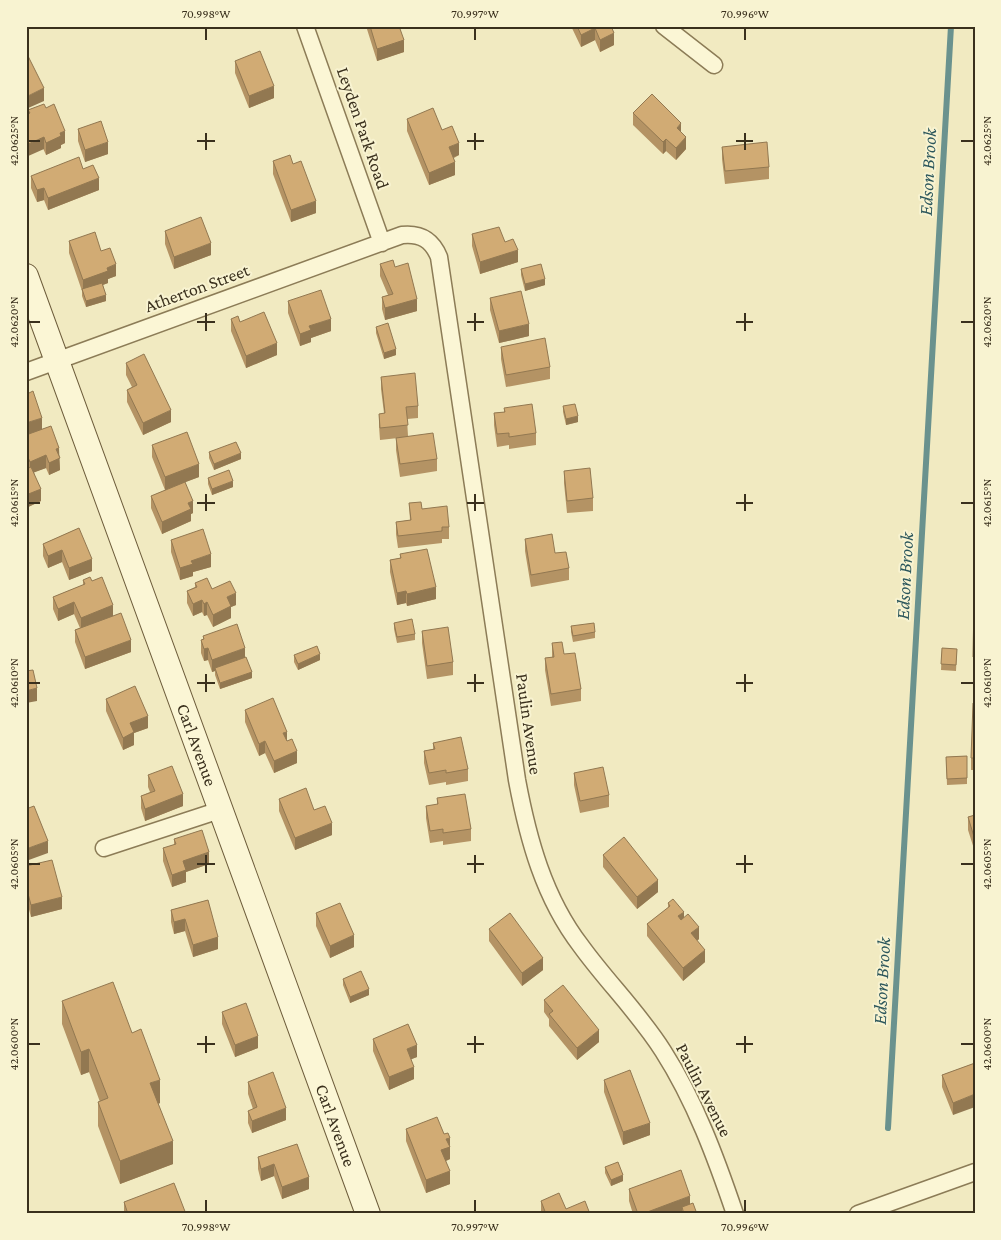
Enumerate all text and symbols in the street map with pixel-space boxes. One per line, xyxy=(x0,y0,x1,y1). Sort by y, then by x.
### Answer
text: 70.998°W xyxy=(182,7,230,21)
text: 70.997°W xyxy=(451,7,499,21)
text: 70.996°W xyxy=(721,7,769,21)
street label: Leyden Park Road xyxy=(333,65,393,192)
text: 42.0625°N xyxy=(7,116,21,166)
text: 42.0625°N xyxy=(980,116,994,166)
water label: Edson Brook xyxy=(915,127,940,216)
street label: Atherton Street xyxy=(142,259,253,316)
text: 42.0620°N xyxy=(7,296,21,348)
text: 42.0620°N xyxy=(980,296,994,348)
text: 42.0615°N xyxy=(7,479,21,527)
text: 42.0615°N xyxy=(980,479,994,527)
water label: Edson Brook xyxy=(892,531,917,620)
text: 42.0610°N xyxy=(7,658,21,708)
text: 42.0610°N xyxy=(980,658,994,708)
street label: Paulin Avenue xyxy=(512,672,546,776)
street label: Carl Avenue xyxy=(173,701,221,789)
text: 42.0605°N xyxy=(7,838,21,890)
text: 42.0605°N xyxy=(980,838,994,890)
water label: Edson Brook xyxy=(869,936,894,1025)
text: 42.0600°N xyxy=(7,1018,21,1070)
text: 42.0600°N xyxy=(980,1018,994,1070)
street label: Paulin Avenue xyxy=(672,1040,736,1140)
street label: Carl Avenue xyxy=(311,1081,360,1169)
text: 70.998°W xyxy=(182,1220,230,1234)
text: 70.997°W xyxy=(451,1220,499,1234)
text: 70.996°W xyxy=(721,1220,769,1234)

